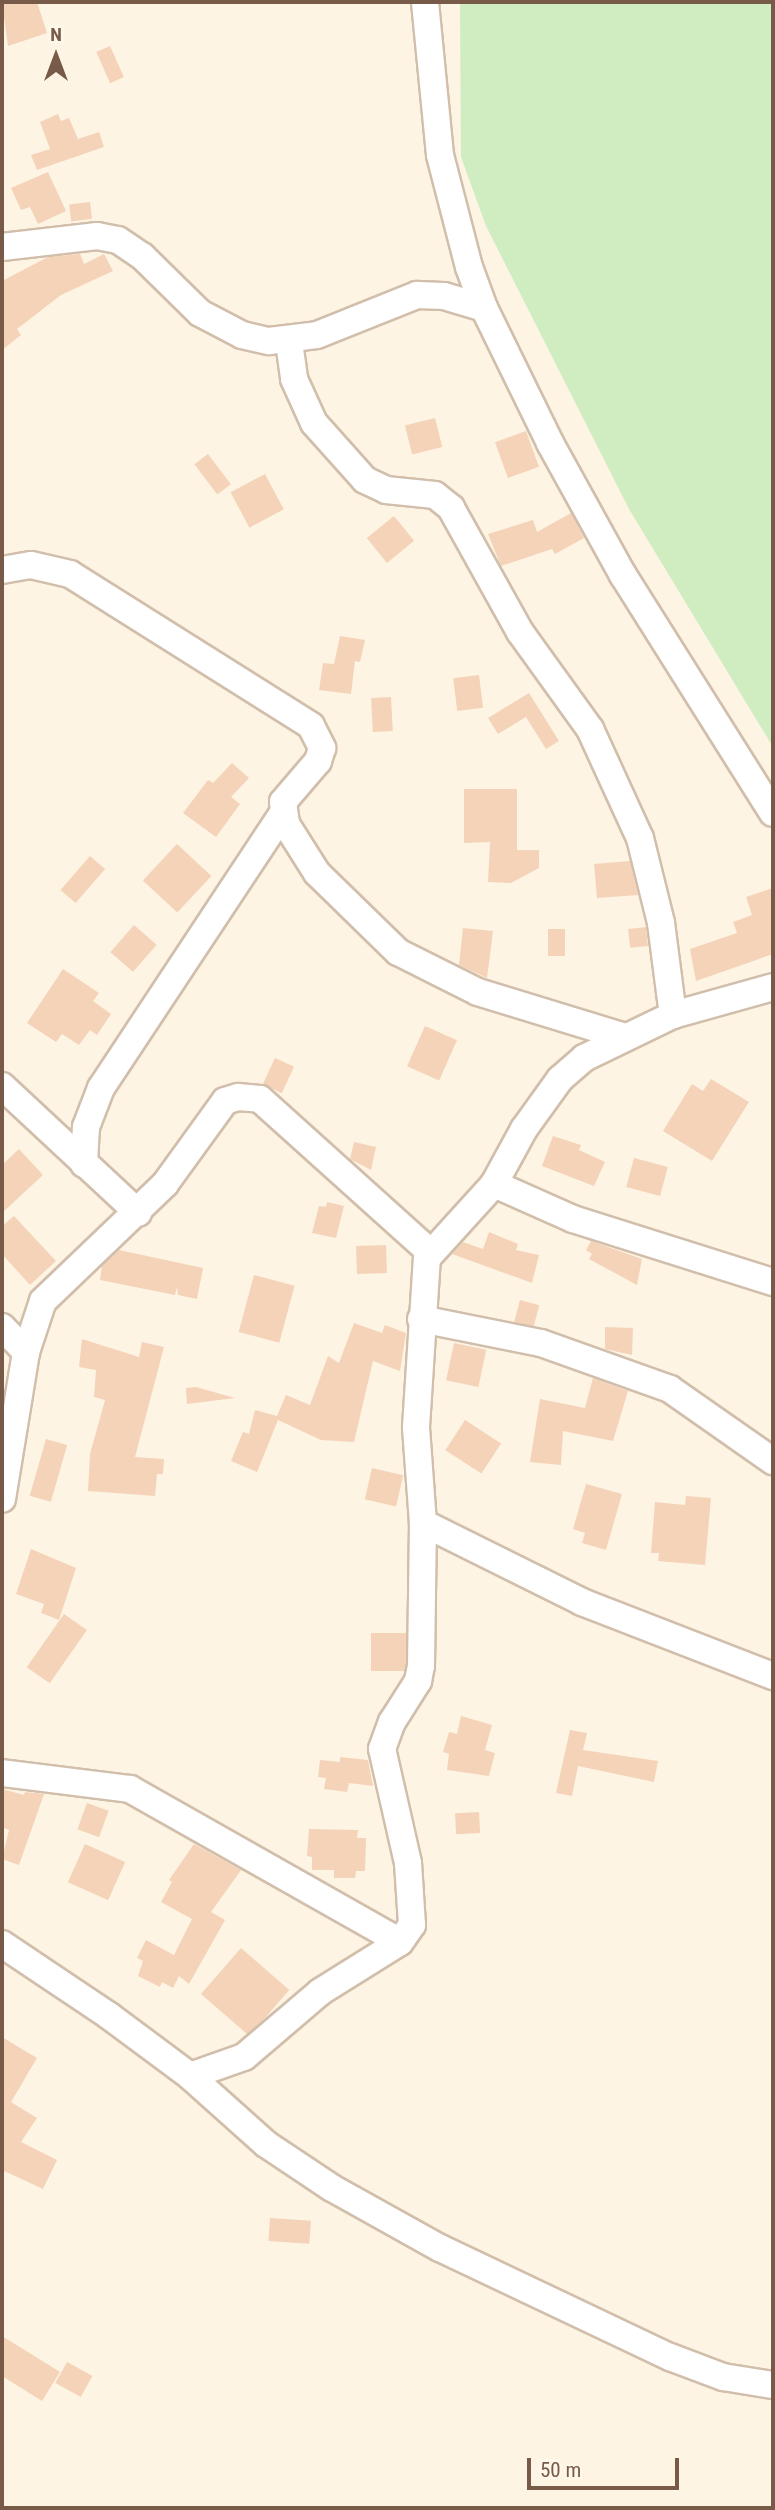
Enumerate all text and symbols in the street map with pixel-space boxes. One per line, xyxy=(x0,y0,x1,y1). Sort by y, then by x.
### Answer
north arrow xyxy=(21,21,91,91)
text: N xyxy=(50,23,62,46)
scale bar xyxy=(530,2444,682,2488)
text: 50 m xyxy=(540,2458,581,2482)

